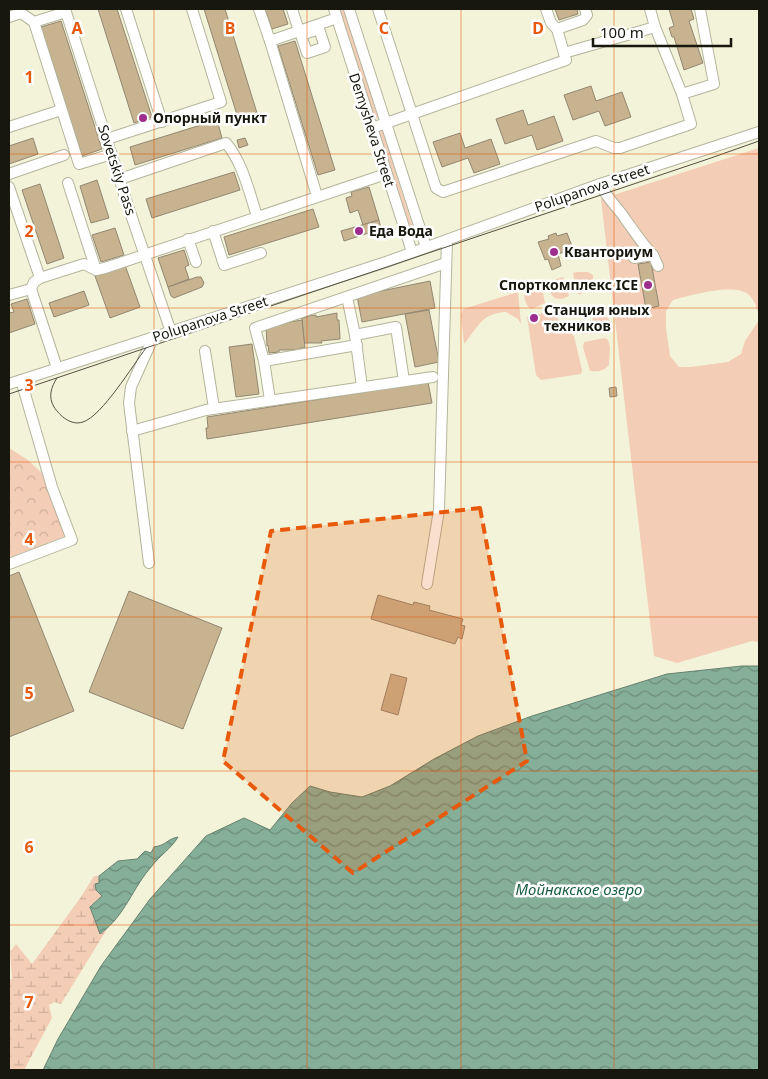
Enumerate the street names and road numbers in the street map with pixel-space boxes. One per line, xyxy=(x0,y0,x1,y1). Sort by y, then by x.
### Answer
street label: Demysheva Street xyxy=(345,70,400,189)
street label: Sovetskiy Pass xyxy=(94,122,141,218)
street label: Polupanova Street xyxy=(532,159,652,216)
street label: Polupanova Street xyxy=(150,291,270,346)

